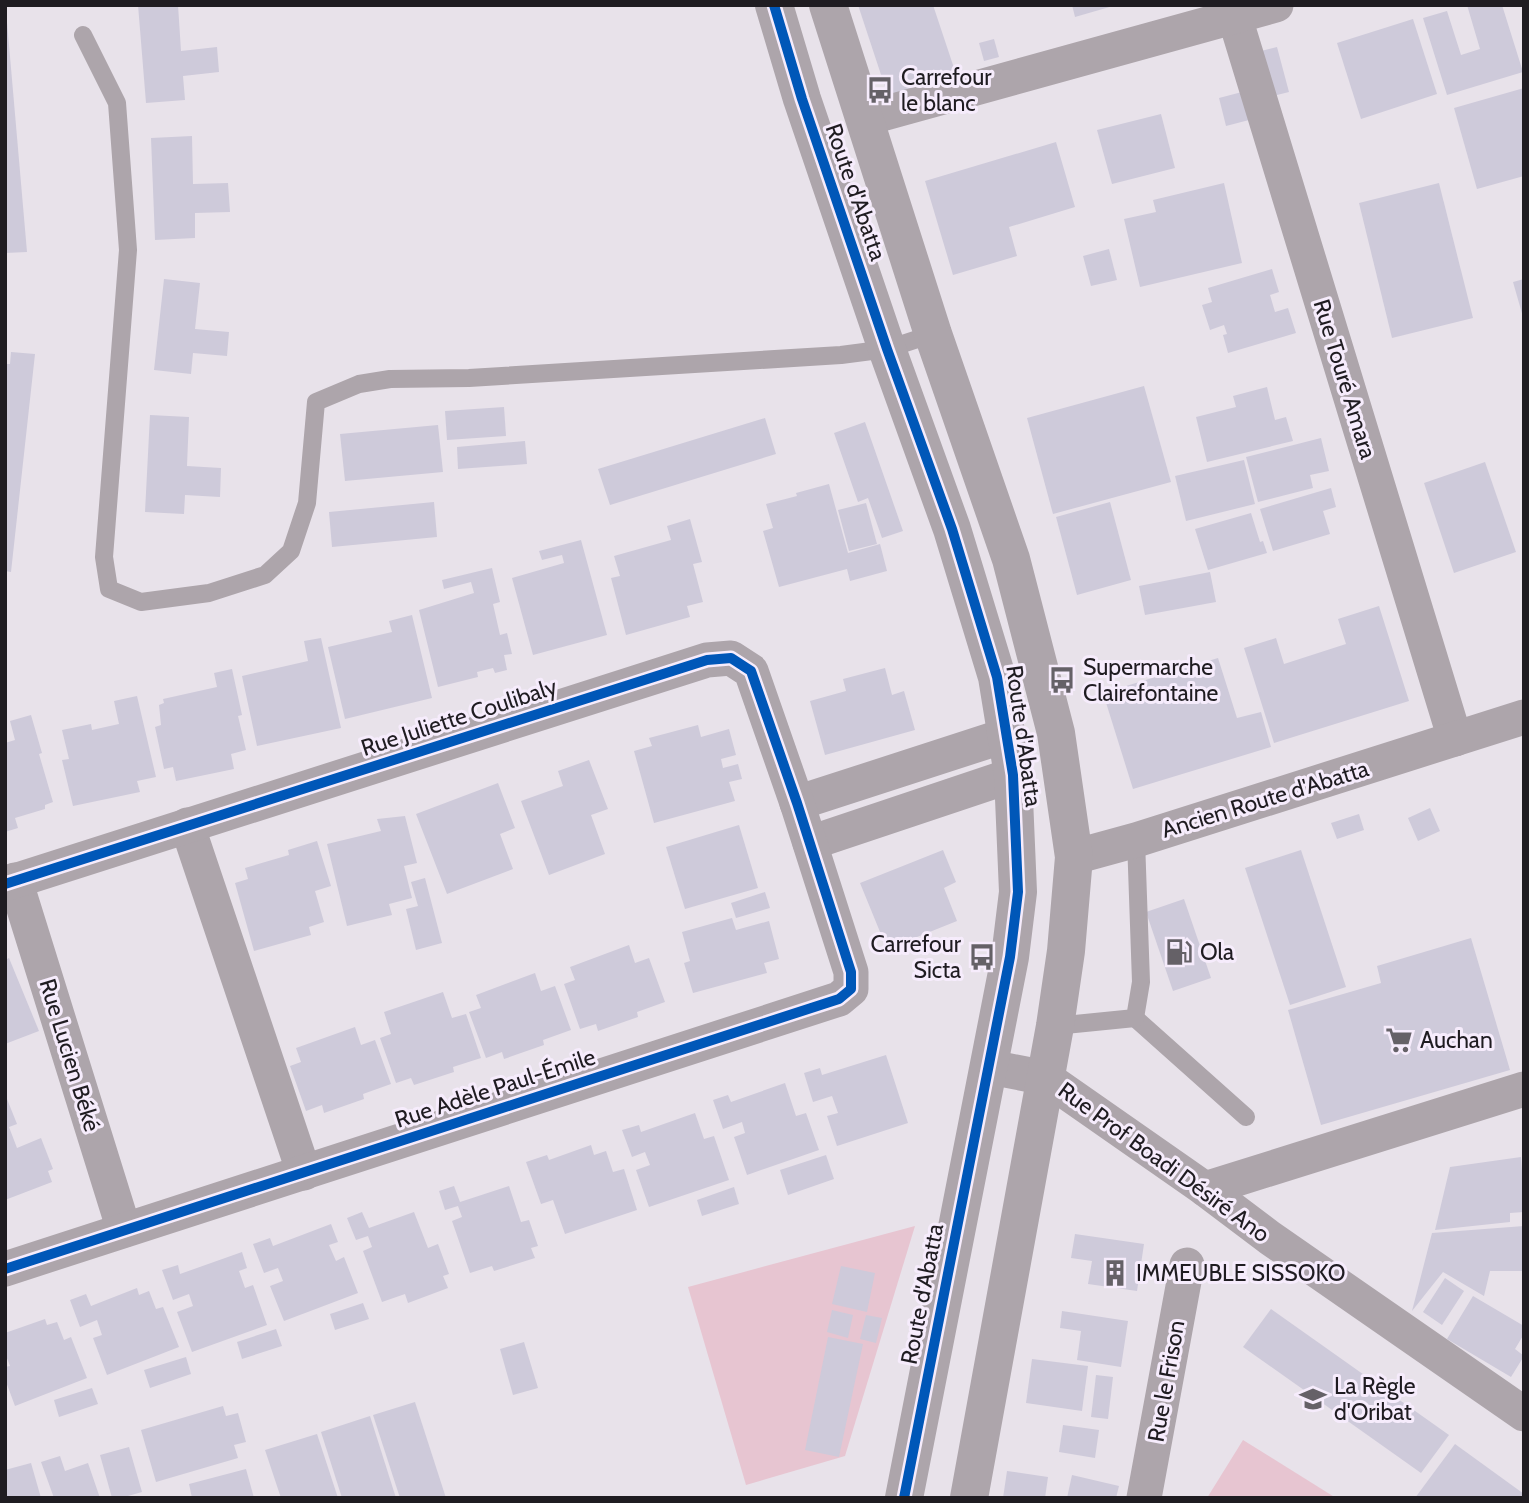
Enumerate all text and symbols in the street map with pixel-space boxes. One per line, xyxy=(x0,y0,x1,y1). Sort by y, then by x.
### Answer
place label: Carrefour le blanc xyxy=(901,63,992,117)
bus stop icon: Carrefour le blanc xyxy=(865,75,895,105)
street label: Route d'Abatta xyxy=(820,120,892,264)
street label: Rue Touré Amara xyxy=(1307,296,1383,462)
place label: Supermarche Clairefontaine xyxy=(1083,653,1218,707)
street label: Route d'Abatta xyxy=(1000,663,1048,809)
bus stop icon: Supermarche Clairefontaine xyxy=(1047,665,1077,695)
street label: Rue Juliette Coulibaly xyxy=(358,672,561,762)
street label: Ancien Route d'Abatta xyxy=(1158,754,1372,844)
place label: Carrefour Sicta xyxy=(870,930,962,984)
fuel station icon: Ola xyxy=(1164,937,1194,967)
place label: Ola xyxy=(1200,938,1234,966)
bus stop icon: Carrefour Sicta xyxy=(967,942,997,972)
street label: Rue Lucien Béké xyxy=(33,975,107,1135)
supermarket icon: Auchan xyxy=(1384,1025,1414,1055)
place label: Auchan xyxy=(1420,1026,1493,1054)
street label: Rue Adèle Paul-Émile xyxy=(391,1041,599,1134)
street label: Rue Prof Boadi Désiré Ano xyxy=(1053,1076,1275,1248)
street label: Route d'Abatta xyxy=(895,1221,949,1367)
building icon: IMMEUBLE SISSOKO xyxy=(1100,1258,1130,1288)
place label: IMMEUBLE SISSOKO xyxy=(1136,1259,1346,1287)
street label: Rue le Frison xyxy=(1142,1318,1190,1444)
place label: La Règle d'Oribat xyxy=(1334,1372,1416,1426)
school or university icon: La Règle d'Oribat xyxy=(1298,1384,1328,1414)

